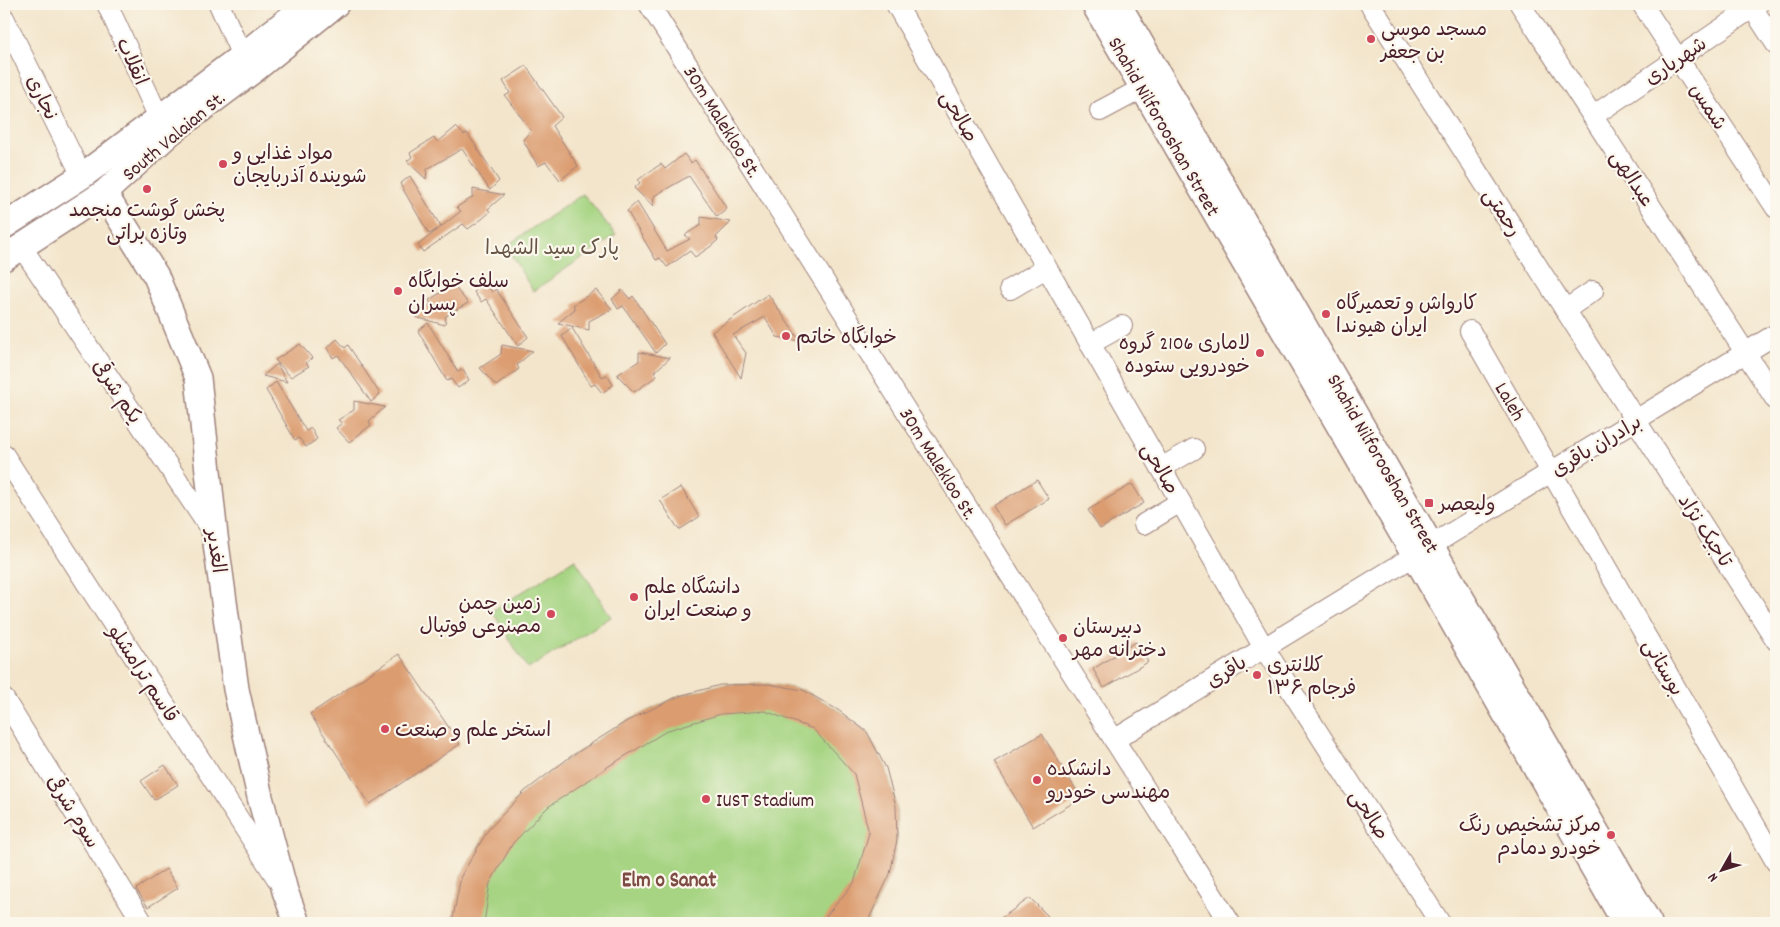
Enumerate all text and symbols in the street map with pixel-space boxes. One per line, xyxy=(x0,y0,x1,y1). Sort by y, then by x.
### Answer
place label: مسجد موسی بن جعفر xyxy=(1379,17,1487,68)
street label: شهریاری xyxy=(1640,31,1713,94)
street label: Shahid Nilforooshan Street xyxy=(1100,33,1225,222)
marker: مسجد موسی بن جعفر xyxy=(1365,33,1377,45)
street label: انقلاب xyxy=(107,34,153,90)
street label: 30m Malekloo St. xyxy=(675,61,766,184)
street label: نجاری xyxy=(17,71,63,126)
street label: شمس xyxy=(1681,79,1732,137)
street label: South Valaian St. xyxy=(117,86,233,189)
street label: صالحی xyxy=(931,87,983,148)
place label: مواد غذایی و شوینده آذربایجان xyxy=(231,141,367,192)
street label: عبدالهی xyxy=(1602,146,1659,214)
marker: مواد غذایی و شوینده آذربایجان xyxy=(217,158,229,170)
marker: پخش گوشت منجمد وتازه براتی xyxy=(141,183,153,195)
street label: رحمتی xyxy=(1474,184,1527,243)
place label: پخش گوشت منجمد وتازه براتی xyxy=(69,198,225,249)
park label: پارک سید الشهدا xyxy=(485,236,619,264)
place label: سلف خوابگاه پسران xyxy=(408,269,509,320)
marker: سلف خوابگاه پسران xyxy=(392,285,404,297)
place label: کارواش و تعمیرگاه ایران هیوندا xyxy=(1336,291,1477,342)
marker: کارواش و تعمیرگاه ایران هیوندا xyxy=(1320,308,1332,320)
place label: خوابگاه خاتم xyxy=(796,325,897,353)
marker: خوابگاه خاتم xyxy=(780,330,792,342)
place label: لاماری 2106 گروه خودرویی ستوده xyxy=(1119,331,1250,382)
marker: لاماری 2106 گروه خودرویی ستوده xyxy=(1254,347,1266,359)
street label: یکم شرقی xyxy=(84,354,149,430)
street label: Shahid Nilforooshan Street xyxy=(1319,370,1444,559)
street label: Laleh xyxy=(1486,378,1531,427)
street label: 30m Malekloo St. xyxy=(891,403,982,526)
street label: برادران باقری xyxy=(1547,410,1648,486)
street label: صالحی xyxy=(1132,439,1184,500)
street label: تاجیک نژاد xyxy=(1669,490,1738,574)
place label: ولیعصر xyxy=(1437,492,1495,520)
marker: ولیعصر xyxy=(1423,497,1435,509)
street label: الغدیر xyxy=(197,526,231,575)
place label: دانشگاه علم و صنعت ایران xyxy=(644,575,752,626)
place label: زمین چمن مصنوعی فوتبال xyxy=(420,591,541,642)
marker: دانشگاه علم و صنعت ایران xyxy=(628,591,640,603)
marker: زمین چمن مصنوعی فوتبال xyxy=(545,608,557,620)
place label: دبیرستان دخترانه مهر xyxy=(1071,615,1167,666)
street label: قاسم ترامشلو xyxy=(99,619,184,729)
marker: دبیرستان دخترانه مهر xyxy=(1057,632,1069,644)
street label: بوستانی xyxy=(1634,635,1689,702)
street label: باقری xyxy=(1202,650,1253,697)
place label: کلانتری ۱۳۶ فرجام xyxy=(1267,653,1356,704)
marker: کلانتری ۱۳۶ فرجام xyxy=(1251,669,1263,681)
place label: استخر علم و صنعت xyxy=(395,718,551,746)
marker: استخر علم و صنعت xyxy=(379,723,391,735)
place label: دانشکده مهندسی خودرو xyxy=(1045,757,1170,808)
street label: سوم شرقی xyxy=(38,769,107,855)
marker: دانشکده مهندسی خودرو xyxy=(1031,774,1043,786)
street label: صالحی xyxy=(1341,785,1394,846)
place label: IUST Stadium xyxy=(716,788,814,816)
marker: IUST Stadium xyxy=(700,793,712,805)
place label: مرکز تشخیص رنگ خودرو دمادم xyxy=(1459,813,1601,864)
marker: مرکز تشخیص رنگ خودرو دمادم xyxy=(1605,829,1617,841)
north arrow xyxy=(1698,844,1748,894)
district label: Elm o Sanat xyxy=(622,867,716,897)
text: N xyxy=(1703,868,1723,886)

